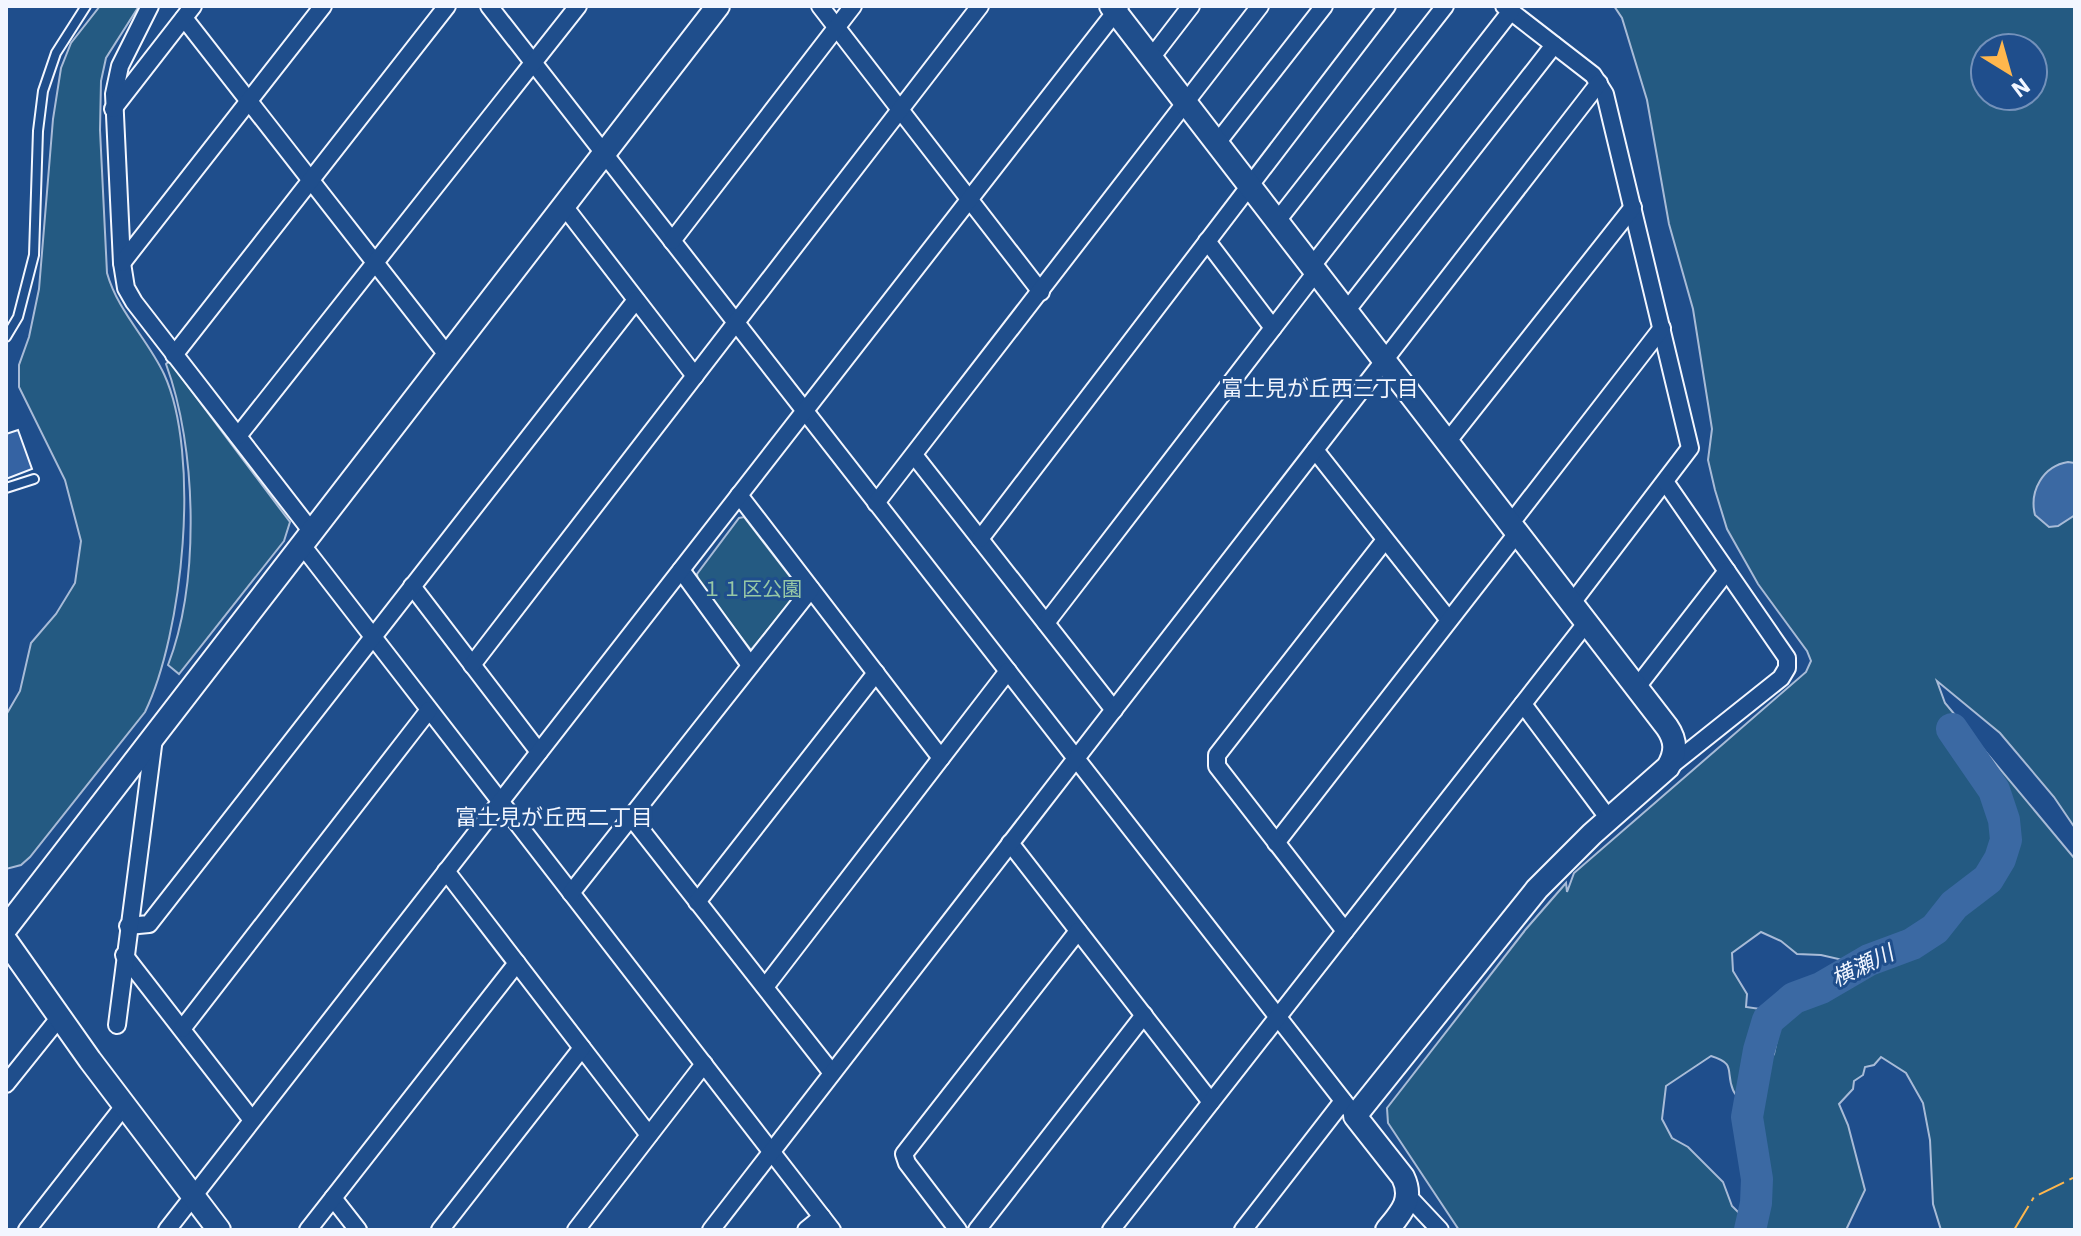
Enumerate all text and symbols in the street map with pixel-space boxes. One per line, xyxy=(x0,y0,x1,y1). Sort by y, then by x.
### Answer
north arrow xyxy=(1969,32,2049,112)
text: N xyxy=(2006,72,2036,105)
district label: 富士見が丘西三丁目 xyxy=(1221,373,1419,402)
park label: １１区公園 xyxy=(702,575,802,602)
district label: 富士見が丘西二丁目 xyxy=(455,802,653,831)
water label: 横瀬川 xyxy=(1826,937,1900,993)

